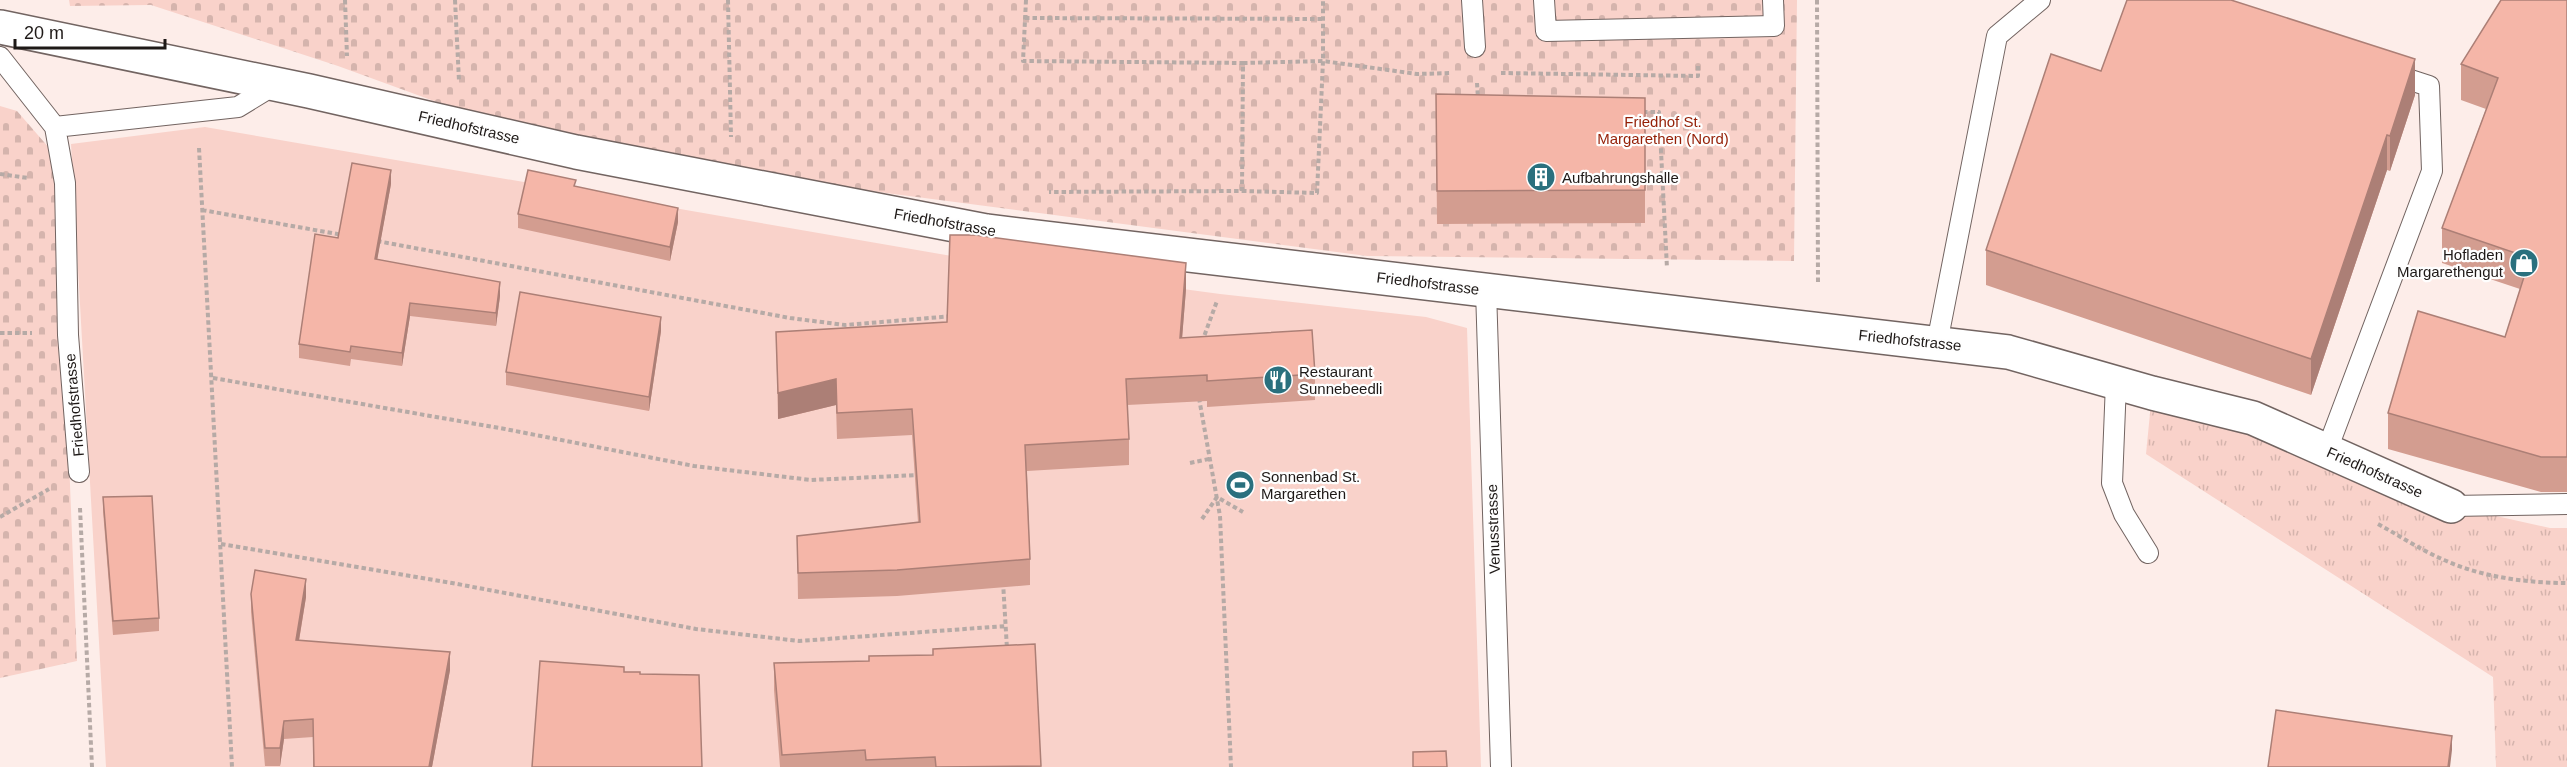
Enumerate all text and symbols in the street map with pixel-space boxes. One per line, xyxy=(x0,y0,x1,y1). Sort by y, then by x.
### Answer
scale bar xyxy=(15,12,165,50)
text: 20 m xyxy=(24,23,64,43)
street label: Friedhofstrasse xyxy=(417,107,521,147)
park label: Friedhof St. Margarethen (Nord) xyxy=(1597,113,1729,147)
building icon: Aufbahrungshalle xyxy=(1525,161,1557,193)
place label: Aufbahrungshalle xyxy=(1562,169,1679,186)
street label: Friedhofstrasse xyxy=(893,205,997,239)
place label: Hofladen Margarethengut xyxy=(2397,246,2504,280)
shop icon: Hofladen Margarethengut xyxy=(2508,247,2540,279)
street label: Friedhofstrasse xyxy=(1376,268,1480,298)
street label: Friedhofstrasse xyxy=(1858,326,1962,354)
street label: Friedhofstrasse xyxy=(61,353,87,457)
place label: Restaurant Sunnebeedli xyxy=(1299,363,1382,397)
restaurant icon: Restaurant Sunnebeedli xyxy=(1262,364,1294,396)
street label: Friedhofstrasse xyxy=(2324,443,2426,501)
place label: Sonnenbad St. Margarethen xyxy=(1261,468,1360,502)
sports icon: Sonnenbad St. Margarethen xyxy=(1224,469,1256,501)
street label: Venusstrasse xyxy=(1483,484,1503,574)

